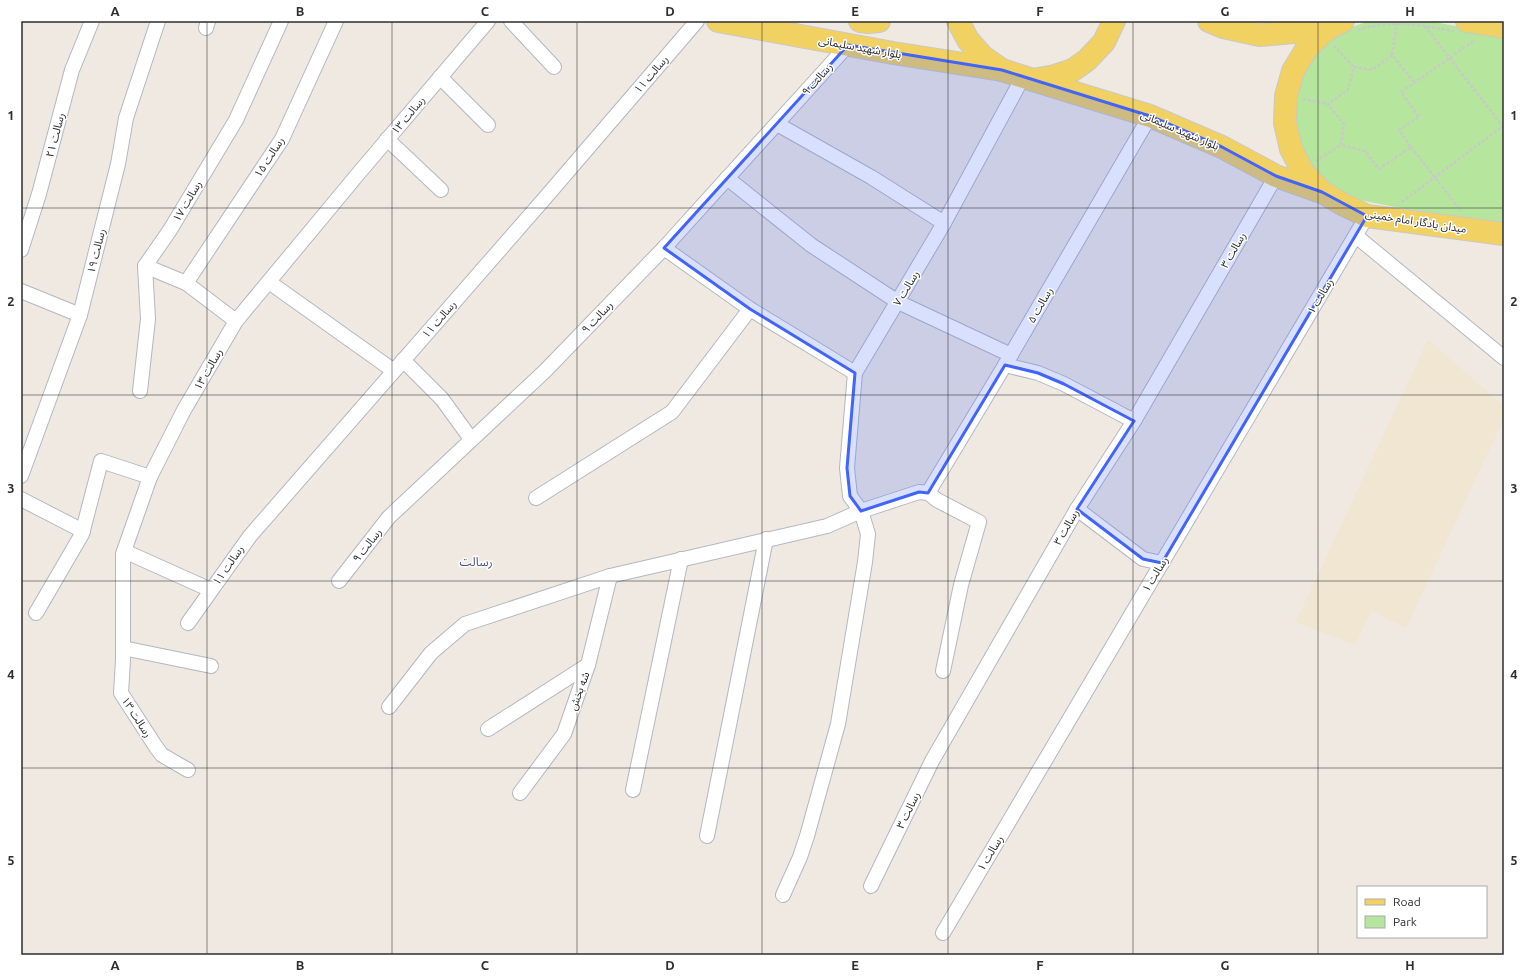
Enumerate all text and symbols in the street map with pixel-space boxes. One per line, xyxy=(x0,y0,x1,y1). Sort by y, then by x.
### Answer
text: A xyxy=(110,4,120,18)
text: B xyxy=(296,4,305,18)
text: C xyxy=(481,4,490,18)
text: D xyxy=(665,4,675,18)
text: E xyxy=(851,4,859,18)
text: F xyxy=(1036,4,1044,18)
text: G xyxy=(1221,4,1230,18)
text: H xyxy=(1405,4,1415,18)
street label: بلوار شهید سلیمانی xyxy=(817,34,902,61)
street label: رسالت ۱۱ xyxy=(632,53,671,96)
street label: رسالت ۹ xyxy=(799,60,835,98)
street label: رسالت ۱۳ xyxy=(389,94,428,137)
text: 1 xyxy=(7,108,15,122)
street label: بلوار شهید سلیمانی xyxy=(1139,108,1221,153)
text: 1 xyxy=(1510,108,1518,122)
street label: رسالت ۲۱ xyxy=(43,111,68,159)
street label: رسالت ۱۵ xyxy=(252,135,287,180)
street label: رسالت ۱۷ xyxy=(170,178,205,224)
street label: میدان یادگار امام خمینی xyxy=(1364,207,1468,237)
street label: رسالت ۱۹ xyxy=(85,227,108,275)
street label: رسالت ۳ xyxy=(1218,230,1249,270)
street label: رسالت ۷ xyxy=(891,268,922,308)
street label: رسالت ۱ xyxy=(1305,276,1336,316)
street label: رسالت ۵ xyxy=(1025,285,1056,325)
text: 2 xyxy=(7,294,15,308)
text: 2 xyxy=(1510,294,1518,308)
street label: رسالت ۱۱ xyxy=(420,298,459,341)
street label: رسالت ۹ xyxy=(579,299,616,336)
street label: رسالت ۱۳ xyxy=(191,346,225,392)
text: 3 xyxy=(7,481,15,495)
text: 3 xyxy=(1510,481,1518,495)
street label: رسالت ۳ xyxy=(1051,507,1082,547)
street label: رسالت ۹ xyxy=(350,526,385,565)
street label: رسالت ۱۱ xyxy=(210,543,247,588)
street label: رسالت ۱ xyxy=(1140,554,1171,594)
district label: رسالت xyxy=(459,555,493,569)
text: 4 xyxy=(7,667,15,681)
text: 4 xyxy=(1510,667,1518,681)
street label: شه بخش xyxy=(566,670,593,712)
street label: رسالت ۱۳ xyxy=(119,695,154,740)
street label: رسالت ۳ xyxy=(894,790,923,831)
street label: رسالت ۱ xyxy=(975,833,1006,873)
text: 5 xyxy=(7,853,15,867)
text: 5 xyxy=(1510,853,1518,867)
legend xyxy=(1357,886,1487,938)
text: Road xyxy=(1393,895,1421,908)
text: Park xyxy=(1393,915,1417,928)
text: A xyxy=(110,958,120,972)
text: B xyxy=(296,958,305,972)
text: C xyxy=(481,958,490,972)
text: D xyxy=(665,958,675,972)
text: E xyxy=(851,958,859,972)
text: F xyxy=(1036,958,1044,972)
text: G xyxy=(1221,958,1230,972)
text: H xyxy=(1405,958,1415,972)

